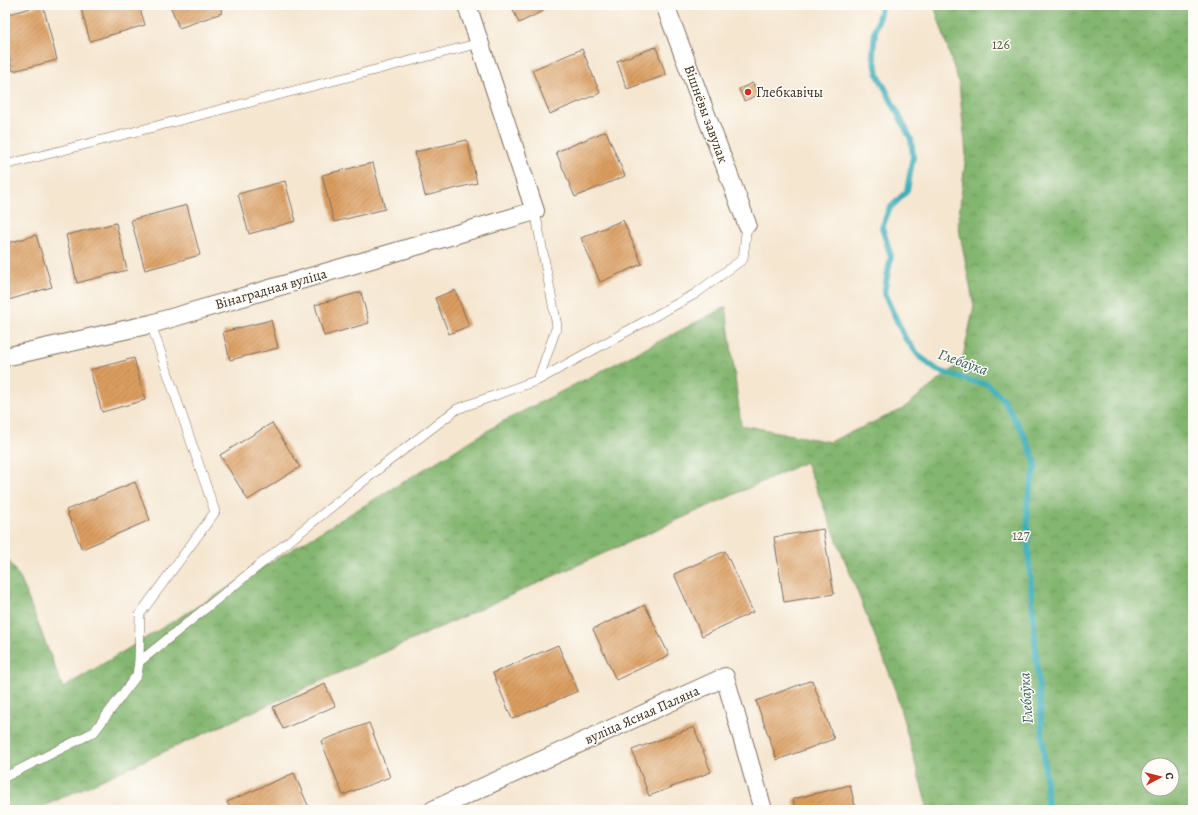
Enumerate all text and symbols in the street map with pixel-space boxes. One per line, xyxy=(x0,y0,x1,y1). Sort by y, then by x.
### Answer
park label: 126 xyxy=(992,35,1010,54)
street label: Вішнёвы завулак xyxy=(679,62,733,166)
place label: Глебкавічы xyxy=(756,83,823,102)
marker: Глебкавічы xyxy=(743,87,753,97)
street label: Вінаградная вуліца xyxy=(213,264,330,314)
water label: Глебаўка xyxy=(935,344,991,380)
park label: 127 xyxy=(1012,526,1030,545)
water label: Глебаўка xyxy=(1014,672,1038,724)
street label: вуліца Ясная Паляна xyxy=(582,681,703,749)
north arrow xyxy=(1140,757,1180,797)
text: С xyxy=(1162,772,1177,780)

